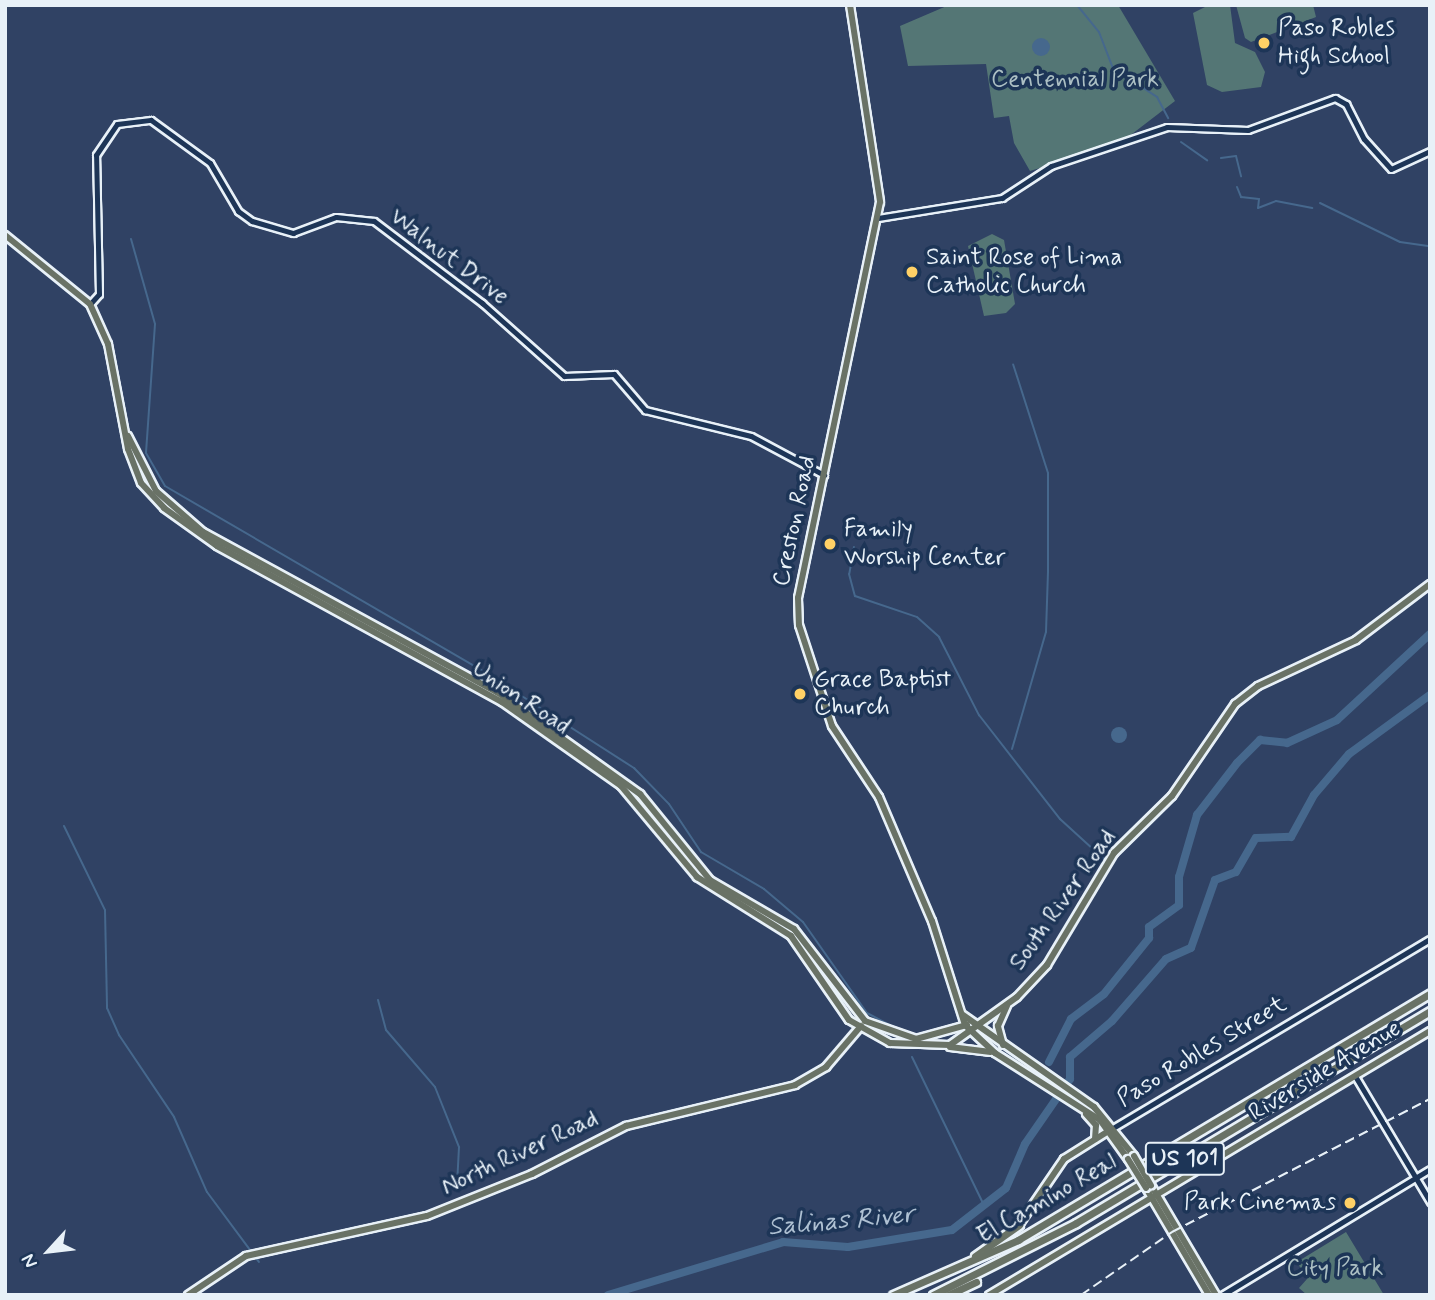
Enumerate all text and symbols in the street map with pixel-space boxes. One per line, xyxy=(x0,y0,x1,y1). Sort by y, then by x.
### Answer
place label: Paso Robles High School xyxy=(1278,15,1396,71)
marker: Paso Robles High School xyxy=(1256,35,1272,51)
park label: Centennial Park xyxy=(991,66,1159,94)
street label: Walnut Drive xyxy=(384,203,514,311)
place label: Saint Rose of Lima Catholic Church xyxy=(926,244,1122,300)
marker: Saint Rose of Lima Catholic Church xyxy=(904,264,920,280)
street label: Creston Road xyxy=(767,454,823,588)
place label: Family Worship Center xyxy=(844,516,1002,572)
marker: Family Worship Center xyxy=(822,536,838,552)
street label: Union Road xyxy=(467,655,575,741)
place label: Grace Baptist Church xyxy=(814,666,949,722)
marker: Grace Baptist Church xyxy=(792,686,808,702)
street label: South River Road xyxy=(1004,824,1122,976)
street label: Paso Robles Street xyxy=(1112,990,1292,1114)
street label: Riverside Avenue xyxy=(1242,1013,1408,1129)
street label: North River Road xyxy=(437,1104,603,1202)
road number: US 101 xyxy=(1145,1140,1225,1178)
street label: El Camino Real xyxy=(970,1146,1124,1252)
place label: Park Cinemas xyxy=(1184,1189,1336,1217)
marker: Park Cinemas xyxy=(1342,1195,1358,1211)
water label: Salinas River xyxy=(767,1200,915,1244)
north arrow xyxy=(14,1216,84,1286)
text: N xyxy=(16,1249,44,1272)
park label: City Park xyxy=(1287,1255,1383,1283)

